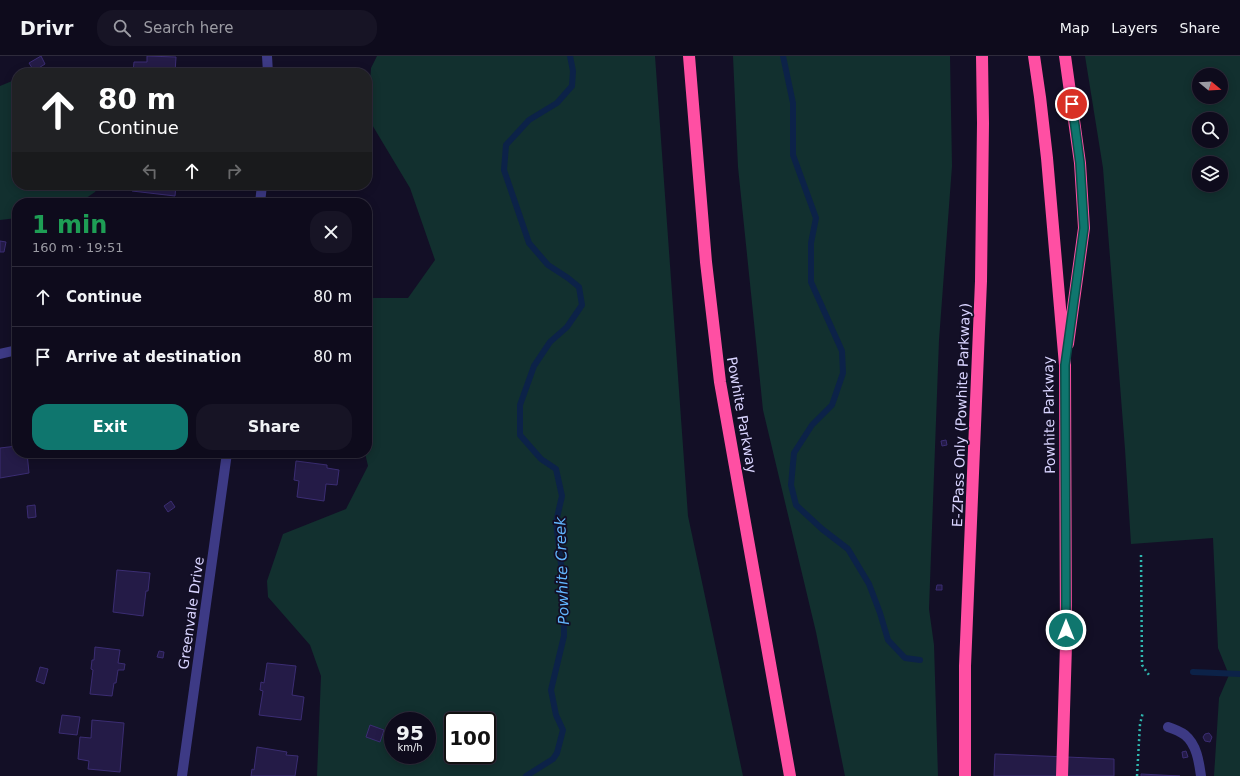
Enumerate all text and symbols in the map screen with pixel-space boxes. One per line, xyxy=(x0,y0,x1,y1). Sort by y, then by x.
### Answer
search box xyxy=(97,10,377,46)
text: Drivr xyxy=(20,17,73,39)
icon: search xyxy=(111,17,133,39)
text: Search here xyxy=(143,19,234,37)
text: Map xyxy=(1060,20,1089,36)
text: Layers xyxy=(1111,20,1158,36)
text: Share xyxy=(1180,20,1220,36)
north arrow xyxy=(1192,68,1228,104)
map controls xyxy=(1192,68,1228,192)
text: 80 m xyxy=(98,83,176,116)
icon: ahead xyxy=(32,84,84,136)
pin xyxy=(1055,87,1089,121)
icon: arrive xyxy=(1061,93,1083,115)
button: search xyxy=(1192,112,1228,148)
text: Continue xyxy=(98,117,179,138)
button: layers xyxy=(1192,156,1228,192)
icon: left xyxy=(139,160,161,182)
icon: ahead xyxy=(181,160,203,182)
icon: right xyxy=(223,160,245,182)
text: 1 min xyxy=(32,211,107,239)
button: close xyxy=(310,211,352,253)
text: 160 m · 19:51 xyxy=(32,240,123,255)
icon: ahead xyxy=(32,286,54,308)
text: Continue xyxy=(66,288,142,306)
text: 80 m xyxy=(314,288,352,306)
street label: E-ZPass Only (Powhite Parkway) xyxy=(949,303,973,527)
icon: arrive xyxy=(32,346,54,368)
text: Arrive at destination xyxy=(66,348,241,366)
text: 80 m xyxy=(314,348,352,366)
street label: Powhite Parkway xyxy=(724,356,760,474)
street label: Powhite Parkway xyxy=(1040,356,1058,474)
button: Exit xyxy=(32,404,188,450)
button: Share xyxy=(196,404,352,450)
water label: Powhite Creek xyxy=(551,515,573,625)
street label: Greenvale Drive xyxy=(175,556,207,670)
position arrow xyxy=(1045,609,1087,651)
speed limit sign: 100 xyxy=(444,712,496,764)
text: 95 xyxy=(396,721,424,745)
text: km/h xyxy=(397,742,423,753)

